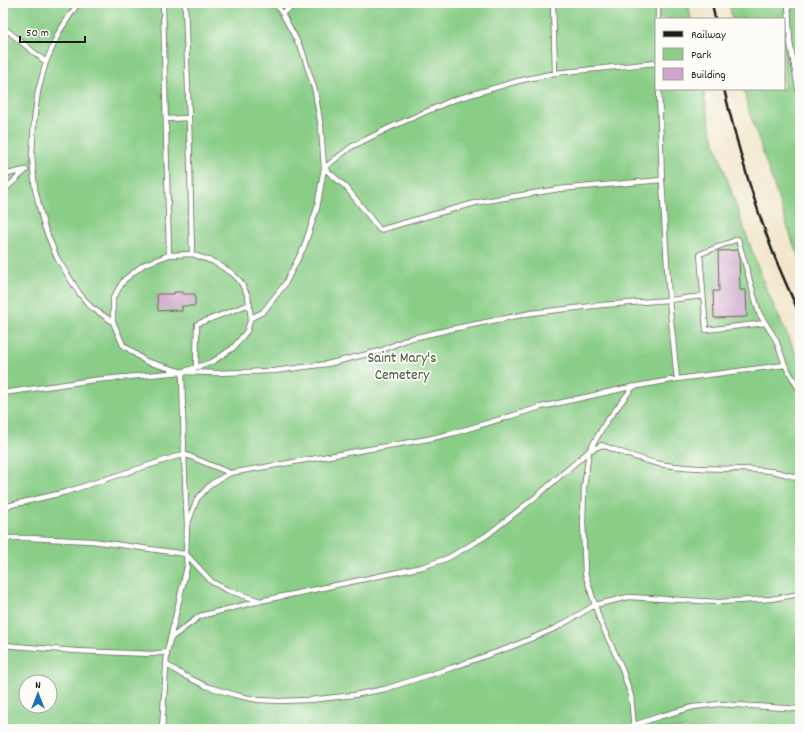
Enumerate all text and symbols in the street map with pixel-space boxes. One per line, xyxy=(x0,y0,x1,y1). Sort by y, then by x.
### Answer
scale bar xyxy=(20,18,85,44)
legend xyxy=(655,18,785,90)
text: 50 m xyxy=(26,25,49,42)
text: Railway xyxy=(691,27,727,44)
text: Park xyxy=(691,47,712,64)
text: Building xyxy=(691,67,726,84)
park label: Saint Mary's Cemetery xyxy=(367,348,437,387)
north arrow xyxy=(18,674,58,714)
text: N xyxy=(35,678,41,694)

